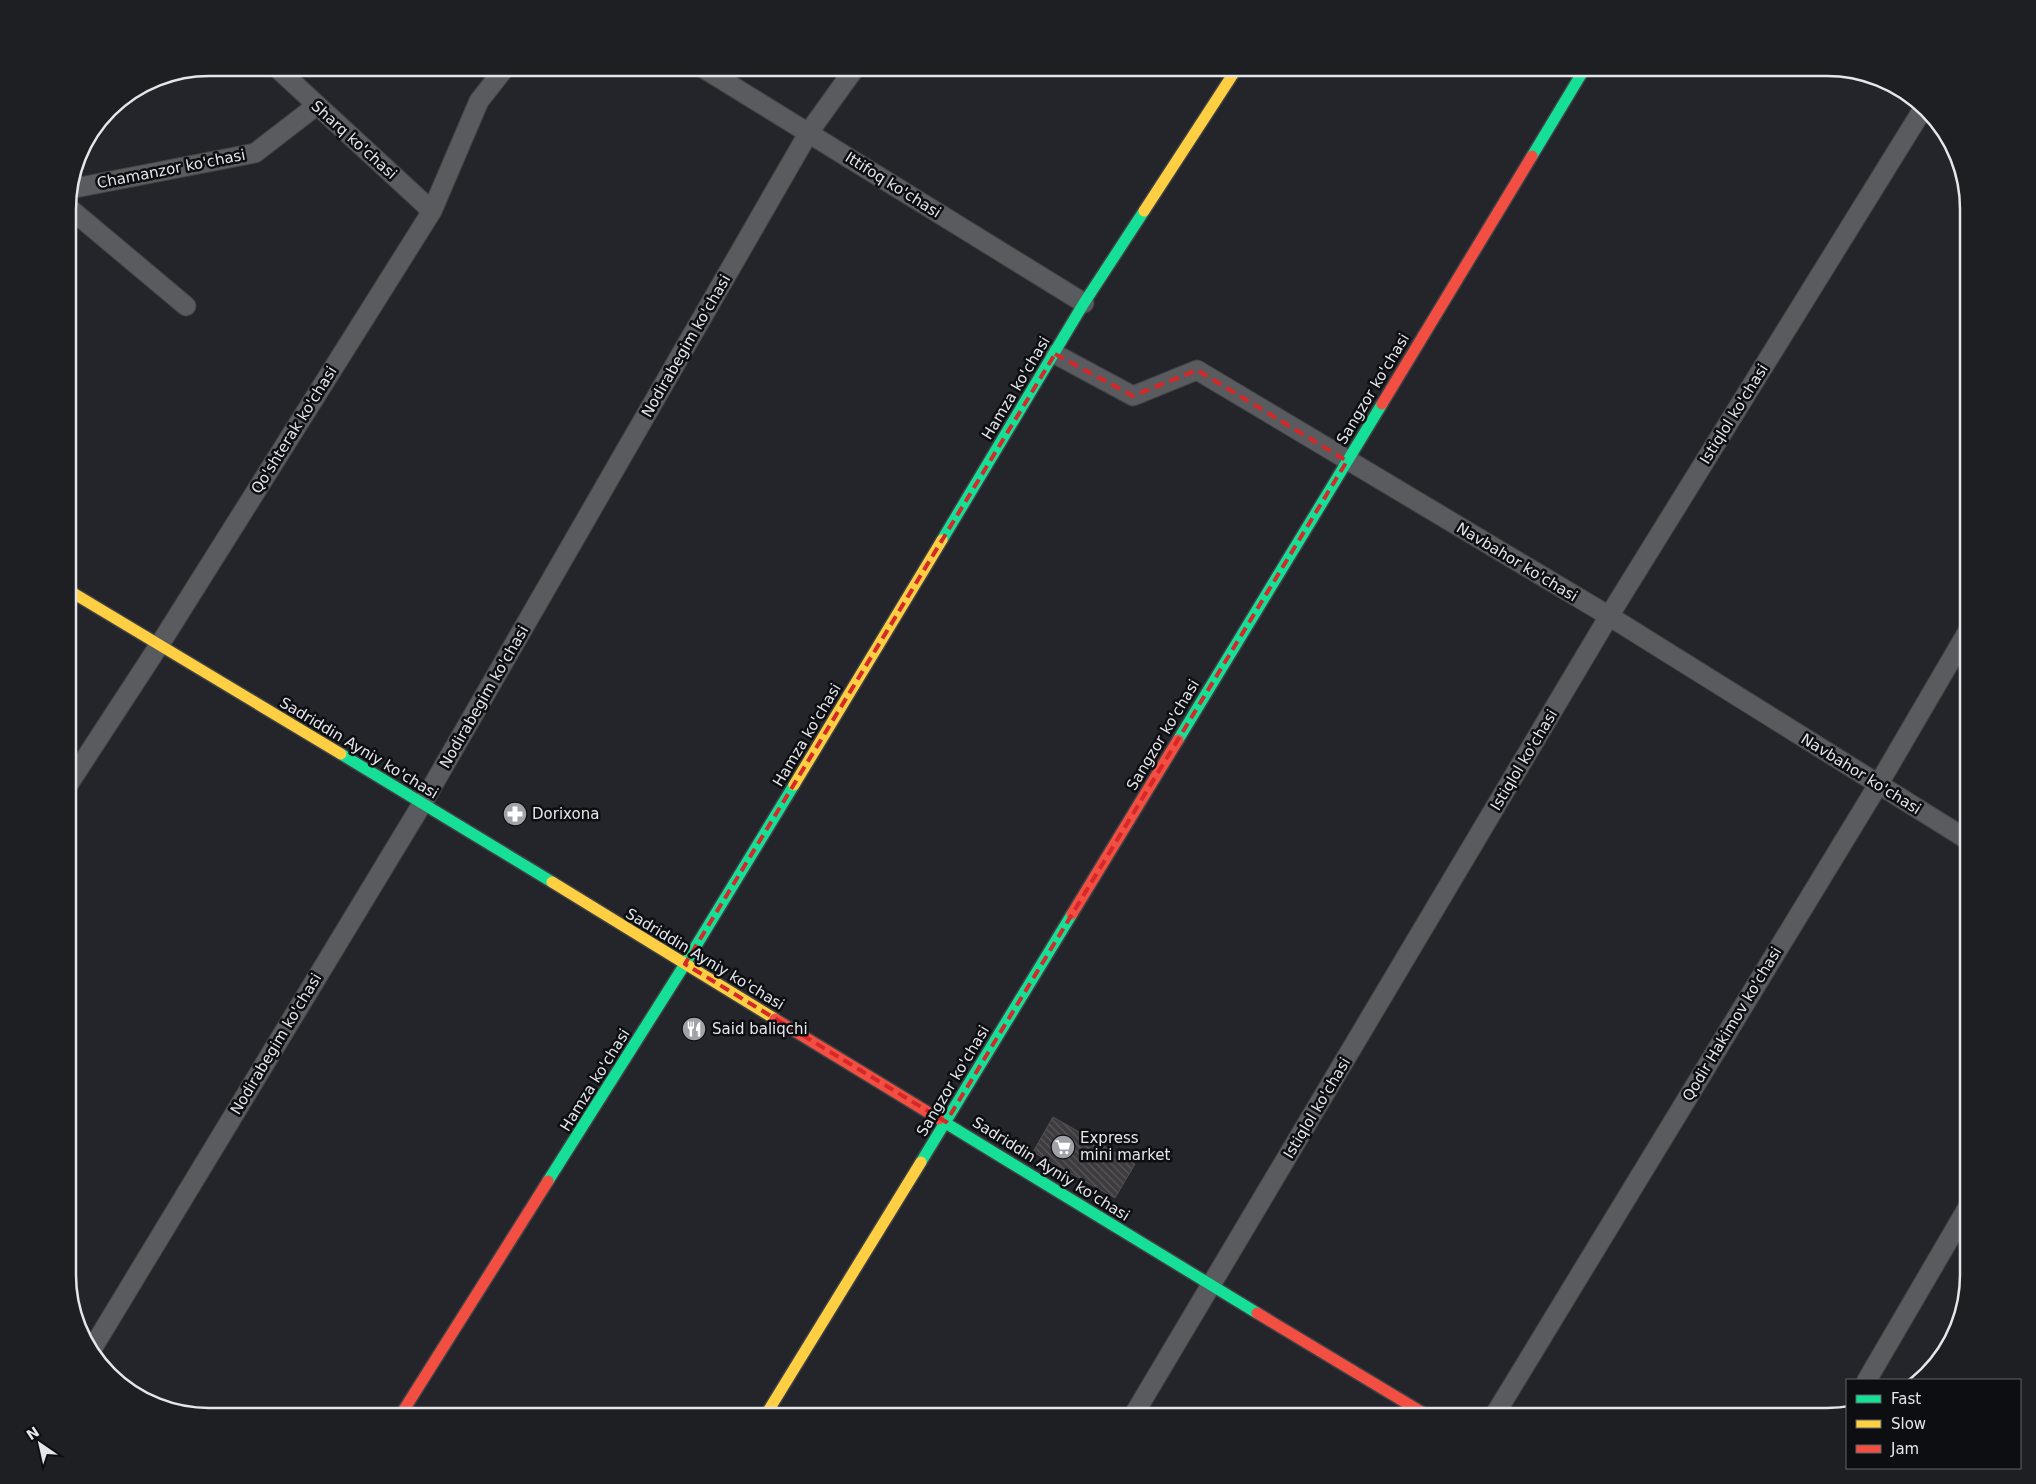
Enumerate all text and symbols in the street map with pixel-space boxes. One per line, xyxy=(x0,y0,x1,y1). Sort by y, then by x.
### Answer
street label: Sharq ko'chasi xyxy=(308,97,400,183)
street label: Chamanzor ko'chasi xyxy=(95,146,247,192)
street label: Ittifoq ko'chasi xyxy=(842,148,944,222)
street label: Nodirabegim ko'chasi xyxy=(638,272,734,420)
street label: Sangzor ko'chasi xyxy=(1333,330,1413,448)
street label: Hamza ko'chasi xyxy=(978,333,1054,443)
street label: Istiqlol ko'chasi xyxy=(1696,361,1772,467)
street label: Qo'shterak ko'chasi xyxy=(247,363,341,497)
street label: Navbahor ko'chasi xyxy=(1453,519,1581,605)
street label: Nodirabegim ko'chasi xyxy=(436,623,532,771)
street label: Sangzor ko'chasi xyxy=(1123,676,1203,794)
street label: Hamza ko'chasi xyxy=(769,680,845,790)
street label: Sadriddin Ayniy ko'chasi xyxy=(276,693,442,803)
street label: Istiqlol ko'chasi xyxy=(1487,706,1561,814)
street label: Navbahor ko'chasi xyxy=(1798,730,1924,818)
pharmacy icon: Dorixona xyxy=(502,801,528,827)
place label: Dorixona xyxy=(532,805,599,823)
street label: Sadriddin Ayniy ko'chasi xyxy=(622,904,788,1014)
street label: Qodir Hakimov ko'chasi xyxy=(1679,944,1785,1104)
street label: Nodirabegim ko'chasi xyxy=(227,970,325,1118)
restaurant icon: Said baliqchi xyxy=(681,1016,707,1042)
place label: Said baliqchi xyxy=(712,1020,808,1038)
street label: Sangzor ko'chasi xyxy=(913,1022,993,1140)
street label: Hamza ko'chasi xyxy=(556,1025,634,1135)
street label: Istiqlol ko'chasi xyxy=(1280,1054,1354,1162)
street label: Sadriddin Ayniy ko'chasi xyxy=(969,1113,1133,1225)
place label: Express mini market xyxy=(1080,1129,1171,1164)
supermarket icon: Express mini market xyxy=(1050,1134,1076,1160)
legend xyxy=(1846,1379,2021,1469)
text: Fast xyxy=(1891,1390,1921,1408)
text: Slow xyxy=(1891,1415,1926,1433)
north arrow xyxy=(15,1419,65,1469)
text: N xyxy=(23,1423,42,1443)
text: Jam xyxy=(1890,1440,1919,1458)

